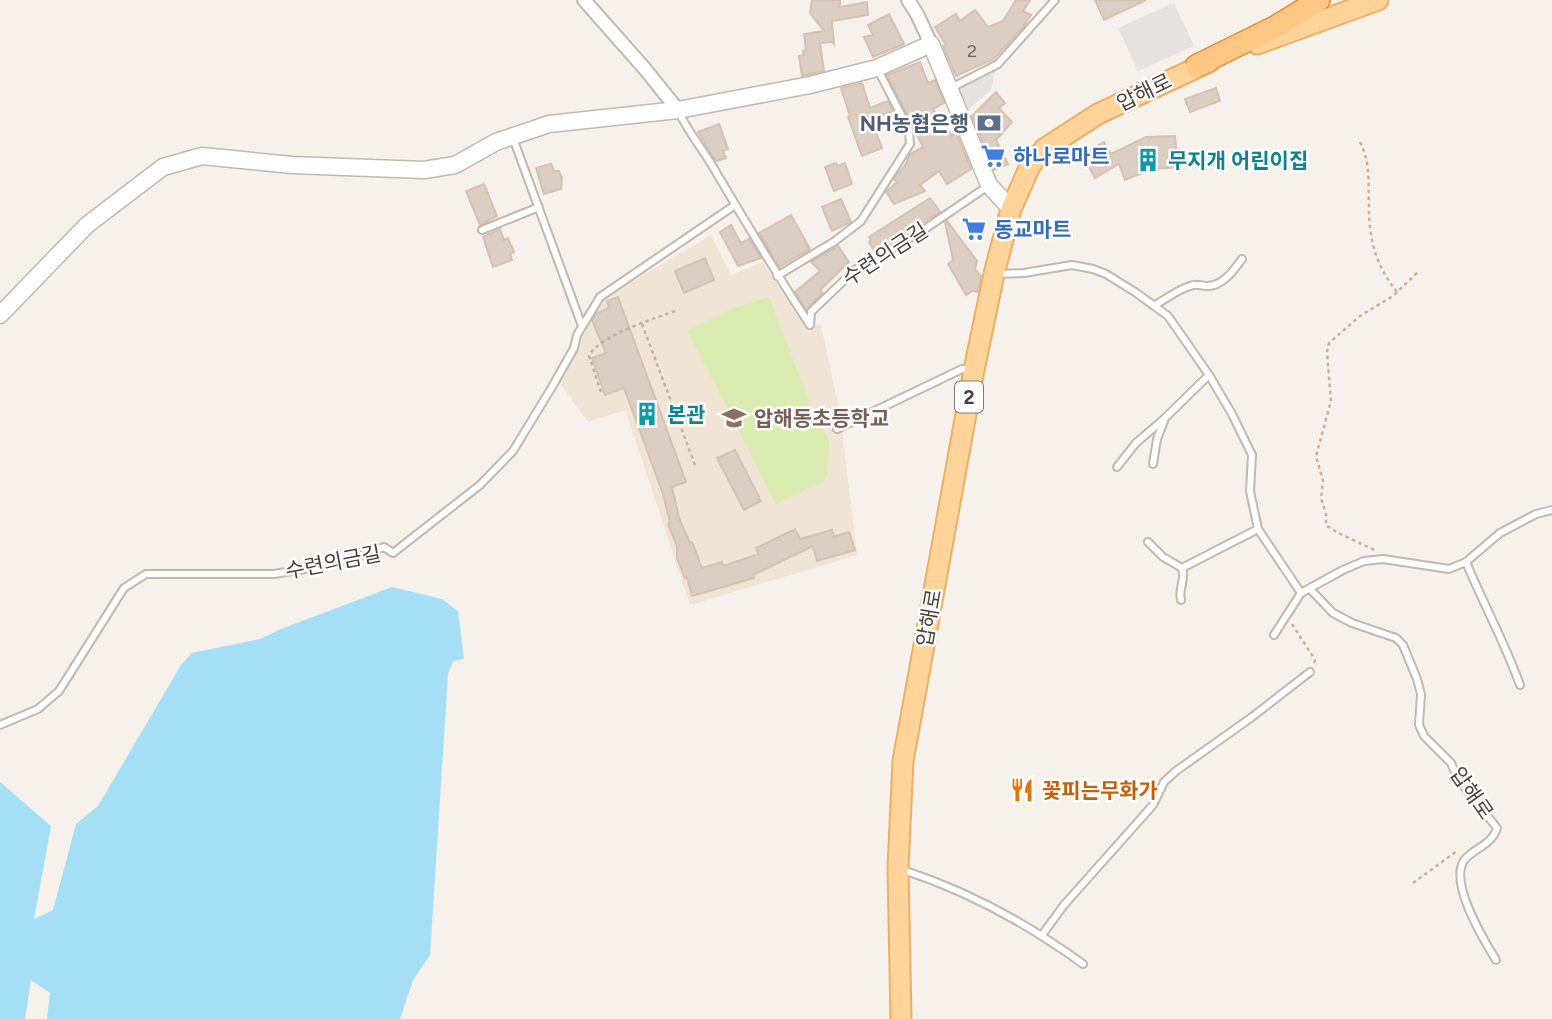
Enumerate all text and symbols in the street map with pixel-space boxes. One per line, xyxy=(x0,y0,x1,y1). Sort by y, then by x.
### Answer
house number: 2 xyxy=(967,40,977,62)
street label: 압해로 xyxy=(1112,68,1176,116)
bank icon: NH농협은행 xyxy=(975,109,1003,137)
place label: NH농협은행 xyxy=(860,111,969,136)
supermarket icon: 하나로마트 xyxy=(979,142,1007,170)
place label: 하나로마트 xyxy=(1013,144,1110,169)
building icon: 무지개 어린이집 xyxy=(1134,146,1162,174)
place label: 무지개 어린이집 xyxy=(1168,148,1308,173)
supermarket icon: 동교마트 xyxy=(960,215,988,243)
street label: 수련의금길 xyxy=(838,217,932,291)
place label: 동교마트 xyxy=(994,217,1071,242)
road number: 2 xyxy=(955,382,983,412)
building icon: 본관 xyxy=(633,400,661,428)
place label: 본관 xyxy=(667,402,706,427)
school or university icon: 압해동초등학교 xyxy=(720,404,748,432)
place label: 압해동초등학교 xyxy=(754,406,889,431)
street label: 수련의금길 xyxy=(283,541,383,583)
street label: 압해로 xyxy=(912,587,946,649)
street label: 압해로 xyxy=(1445,762,1499,824)
restaurant icon: 꽃피는무화가 xyxy=(1008,776,1036,804)
place label: 꽃피는무화가 xyxy=(1042,778,1158,803)

